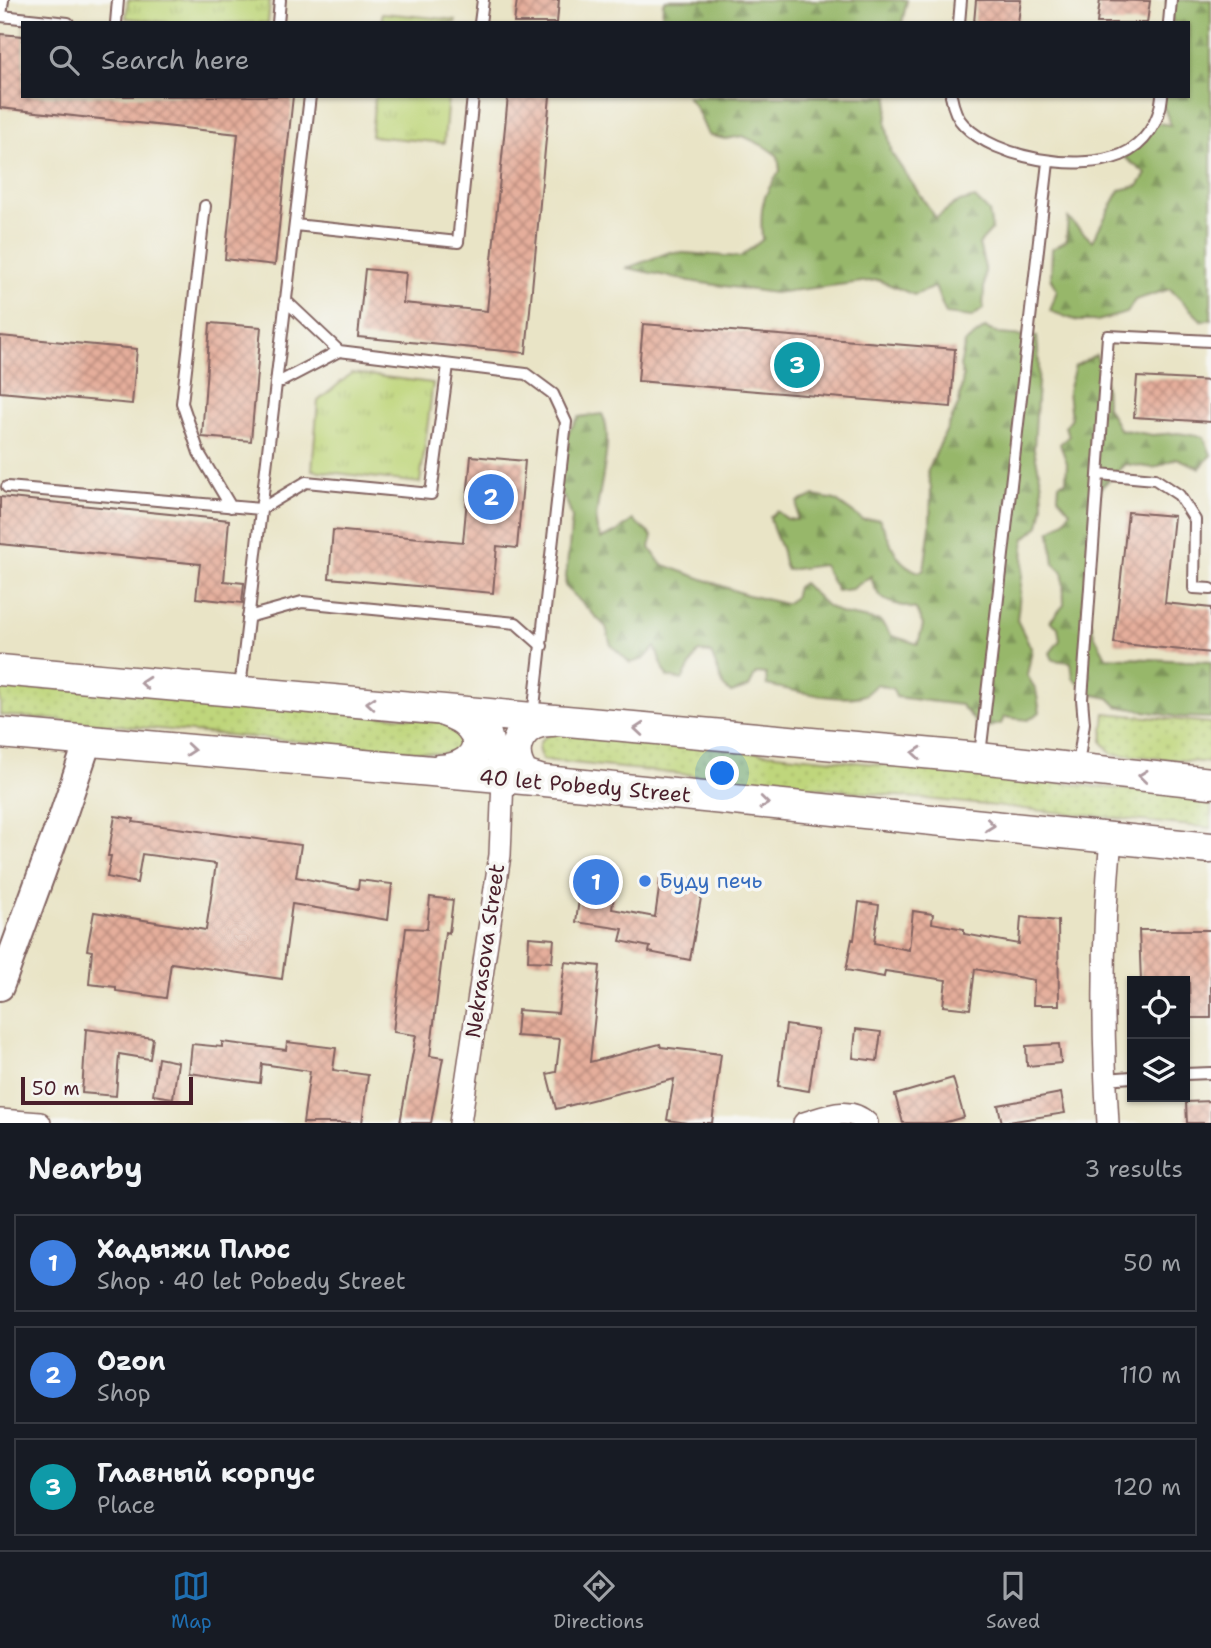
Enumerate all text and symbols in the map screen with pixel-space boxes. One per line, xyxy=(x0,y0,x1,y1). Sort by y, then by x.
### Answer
search box xyxy=(21,21,1190,98)
icon: search xyxy=(45,41,83,79)
text: Search here xyxy=(101,42,250,77)
pin: 3 xyxy=(774,339,820,391)
pin: 2 xyxy=(468,471,514,523)
one-way arrow xyxy=(139,676,150,691)
one-way arrow xyxy=(366,696,377,711)
one-way arrow xyxy=(633,721,645,736)
one-way arrow xyxy=(185,742,196,757)
one-way arrow xyxy=(911,746,922,761)
your location xyxy=(705,756,739,790)
street label: 40 let Pobedy Street xyxy=(478,763,692,809)
one-way arrow xyxy=(1137,769,1148,784)
one-way arrow xyxy=(759,795,770,810)
one-way arrow xyxy=(985,817,996,832)
pin: 1 xyxy=(573,856,619,908)
street label: Nekrasova Street xyxy=(459,862,511,1040)
place label: Буду печь xyxy=(659,867,762,895)
marker: Буду печь xyxy=(637,873,653,889)
map controls xyxy=(1127,976,1190,1102)
button: locate xyxy=(1127,976,1190,1039)
button: layers xyxy=(1127,1039,1190,1102)
scale bar xyxy=(21,1074,192,1106)
text: 50 m xyxy=(32,1076,80,1101)
text: Nearby xyxy=(28,1148,143,1189)
text: 3 results xyxy=(1084,1154,1183,1184)
text: Хадыжи Плюс xyxy=(97,1231,291,1266)
text: 1 xyxy=(48,1248,58,1278)
text: 50 m xyxy=(1123,1248,1181,1278)
text: Shop · 40 let Pobedy Street xyxy=(97,1266,406,1296)
text: Ozon xyxy=(97,1343,166,1378)
text: 2 xyxy=(45,1360,61,1390)
text: 110 m xyxy=(1119,1360,1181,1390)
text: Shop xyxy=(97,1378,151,1408)
text: Главный корпус xyxy=(97,1455,315,1490)
text: 3 xyxy=(45,1472,61,1502)
text: 120 m xyxy=(1113,1472,1181,1502)
text: Place xyxy=(97,1490,156,1520)
tab: Map xyxy=(171,1567,212,1634)
tab: Directions xyxy=(554,1567,644,1634)
tab: Saved xyxy=(986,1567,1040,1634)

